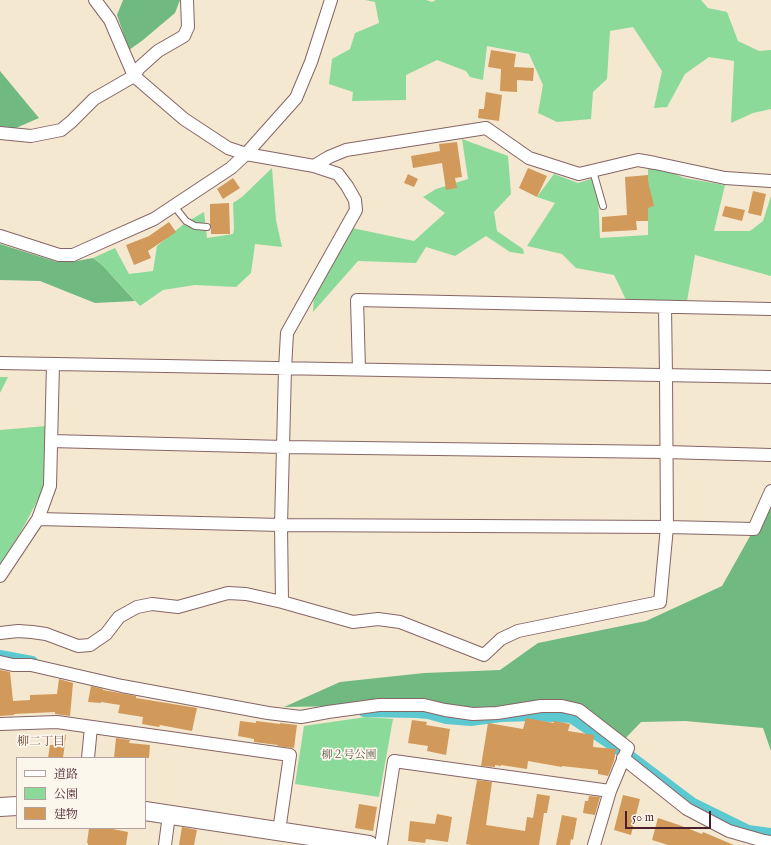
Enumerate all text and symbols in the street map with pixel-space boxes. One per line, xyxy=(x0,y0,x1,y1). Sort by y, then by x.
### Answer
district label: 柳二丁目 xyxy=(17,736,65,750)
park label: 柳２号公園 xyxy=(322,749,376,763)
legend xyxy=(16,757,146,829)
text: 道路 xyxy=(54,767,78,782)
text: 公園 xyxy=(54,787,78,802)
scale bar xyxy=(627,803,713,829)
text: 建物 xyxy=(54,807,78,822)
text: 50 m xyxy=(632,810,654,825)

